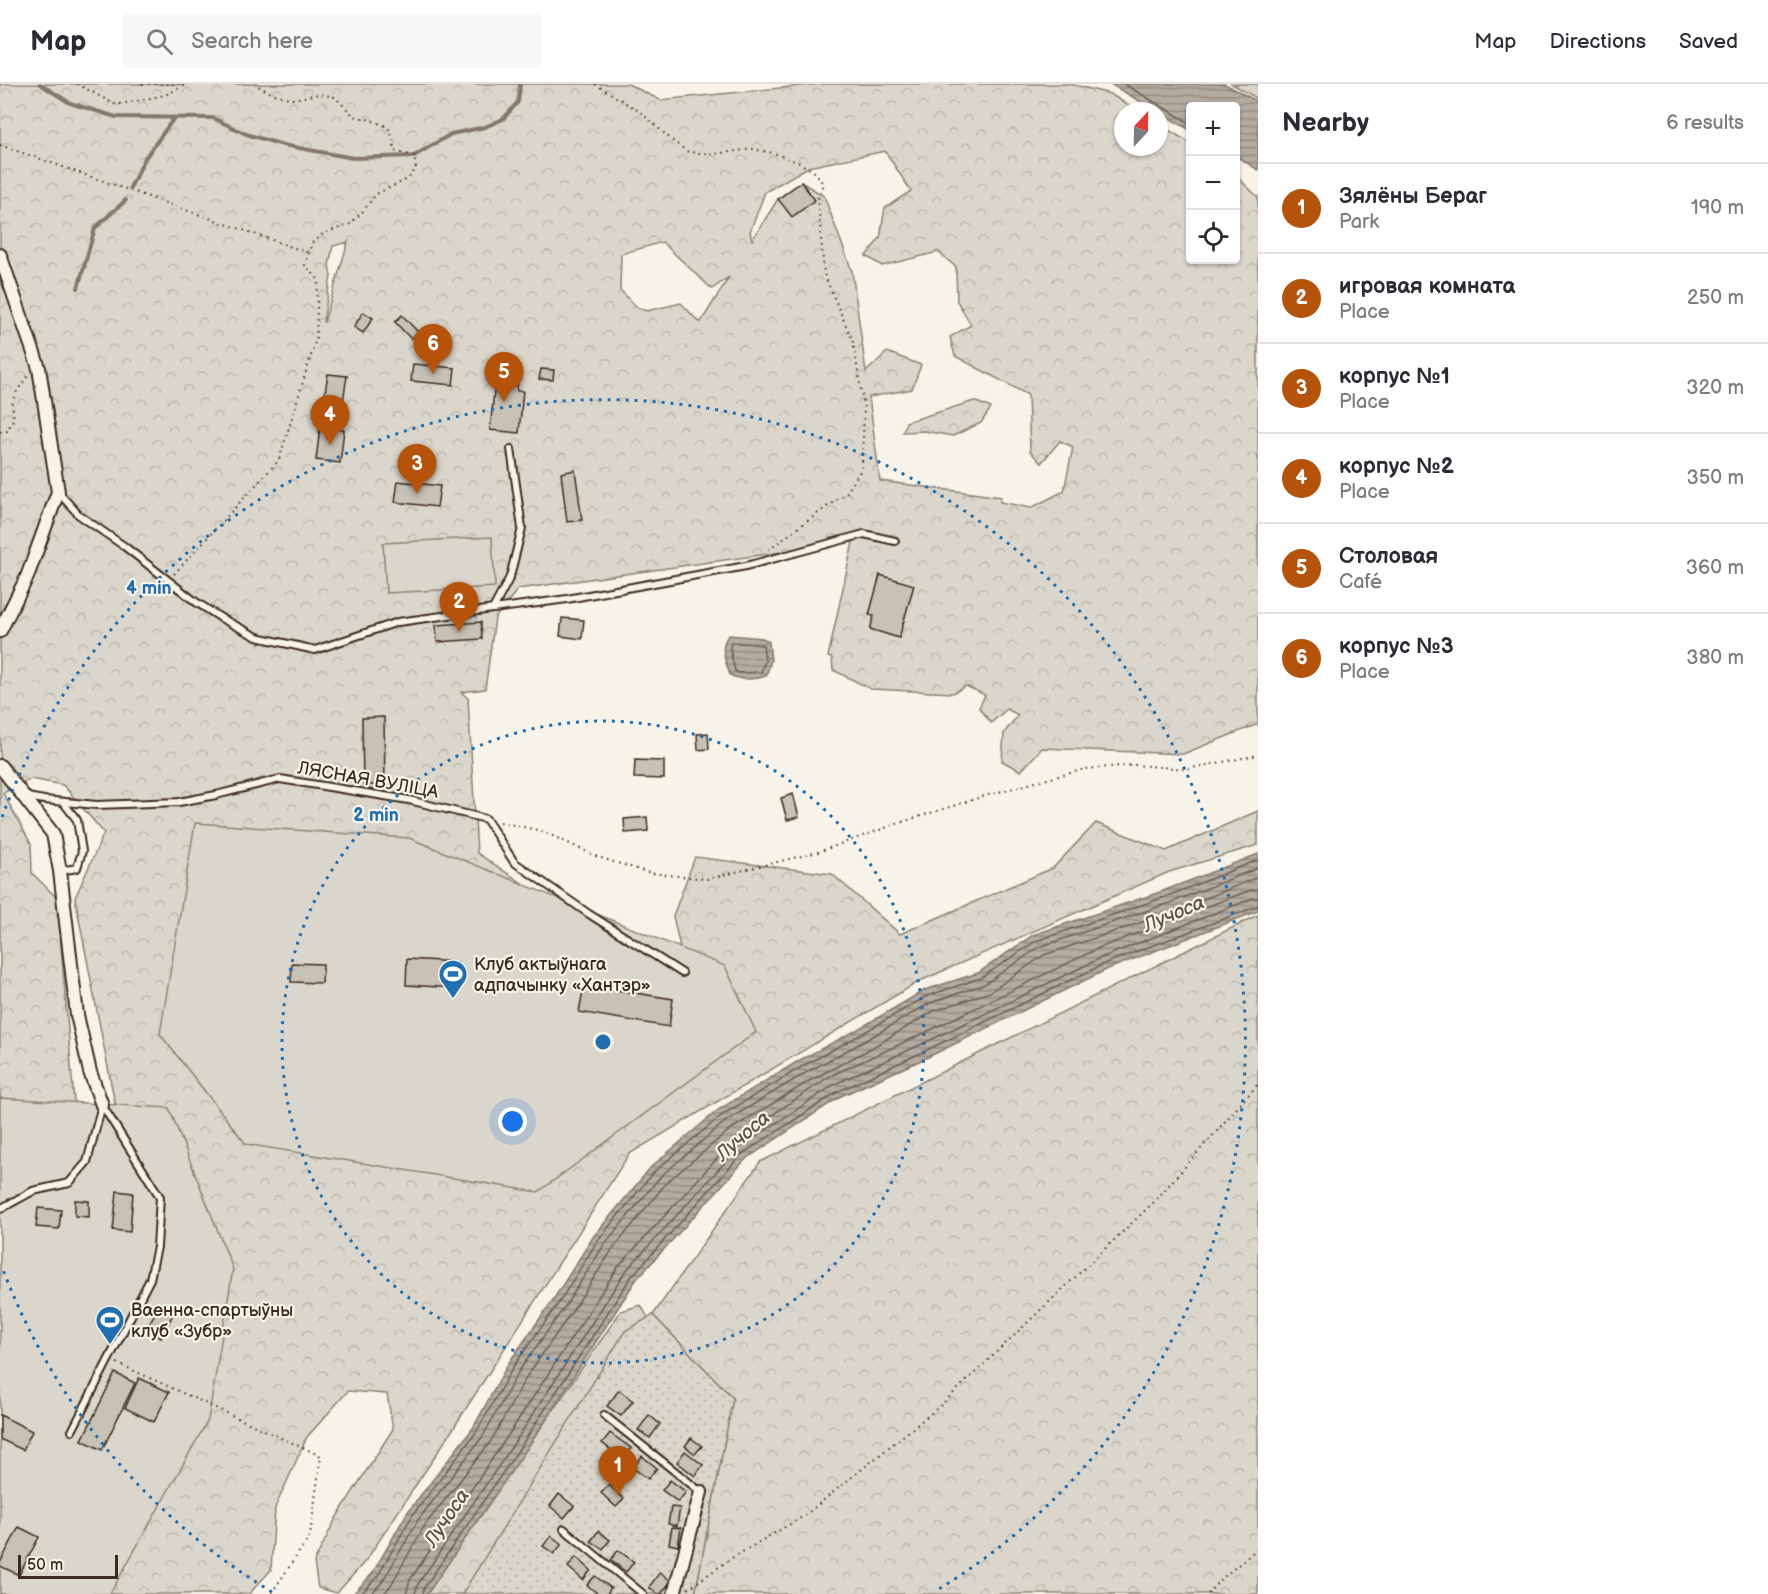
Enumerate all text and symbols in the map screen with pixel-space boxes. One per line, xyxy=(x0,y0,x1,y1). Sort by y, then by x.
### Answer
search box xyxy=(122,14,542,68)
text: Map xyxy=(30,25,86,58)
icon: search xyxy=(143,25,176,58)
text: Search here xyxy=(191,28,313,55)
text: Map xyxy=(1474,29,1517,54)
text: Directions xyxy=(1550,29,1646,54)
text: Saved xyxy=(1679,29,1738,54)
north arrow xyxy=(1114,102,1168,156)
map controls xyxy=(1186,102,1240,264)
button: + xyxy=(1186,102,1240,156)
text: Nearby xyxy=(1282,108,1369,139)
text: 6 results xyxy=(1666,111,1744,135)
button: − xyxy=(1186,156,1240,210)
text: Зялёны Бераг xyxy=(1339,183,1487,210)
text: 1 xyxy=(1297,196,1306,220)
text: 190 m xyxy=(1691,196,1744,220)
button: locate xyxy=(1186,210,1240,264)
text: Park xyxy=(1339,210,1379,234)
text: игровая комната xyxy=(1339,273,1515,300)
text: 2 xyxy=(1296,286,1307,310)
text: 250 m xyxy=(1687,286,1744,310)
text: Place xyxy=(1339,300,1390,324)
pin: 6 xyxy=(414,324,452,374)
pin: 5 xyxy=(484,352,524,402)
text: корпус №1 xyxy=(1339,363,1450,390)
text: 3 xyxy=(1296,376,1307,400)
text: 320 m xyxy=(1686,376,1744,400)
text: Place xyxy=(1339,390,1390,414)
pin: 4 xyxy=(310,396,350,445)
pin: 3 xyxy=(398,444,436,494)
text: корпус №2 xyxy=(1339,453,1454,480)
text: 4 xyxy=(1296,466,1307,490)
text: 350 m xyxy=(1687,466,1744,490)
text: Place xyxy=(1339,480,1390,504)
text: Столовая xyxy=(1339,543,1438,570)
text: 5 xyxy=(1296,556,1307,580)
text: 360 m xyxy=(1686,556,1744,580)
text: Café xyxy=(1339,570,1382,594)
text: 4 min xyxy=(126,578,172,599)
pin: 2 xyxy=(440,582,478,632)
text: корпус №3 xyxy=(1339,633,1454,660)
text: 6 xyxy=(1295,646,1308,670)
text: 380 m xyxy=(1686,646,1744,670)
text: Place xyxy=(1339,660,1390,684)
street label: ЛЯСНАЯ ВУЛІЦА xyxy=(295,757,440,803)
text: 2 min xyxy=(353,805,399,826)
water label: Лучоса xyxy=(1138,890,1208,938)
place label: Клуб актыўнага адпачынку «Хантэр» xyxy=(474,954,651,996)
sports icon: Клуб актыўнага адпачынку «Хантэр» xyxy=(437,958,469,1000)
centre of rings xyxy=(593,1032,613,1052)
water label: Лучоса xyxy=(709,1106,775,1167)
your location xyxy=(498,1107,527,1136)
place label: Ваенна-спартыўны клуб «Зубр» xyxy=(131,1300,293,1342)
sports icon: Ваенна-спартыўны клуб «Зубр» xyxy=(94,1304,126,1346)
pin: 1 xyxy=(598,1446,638,1496)
water label: Лучоса xyxy=(418,1485,475,1553)
scale bar xyxy=(18,1552,118,1580)
text: 50 m xyxy=(27,1556,63,1575)

